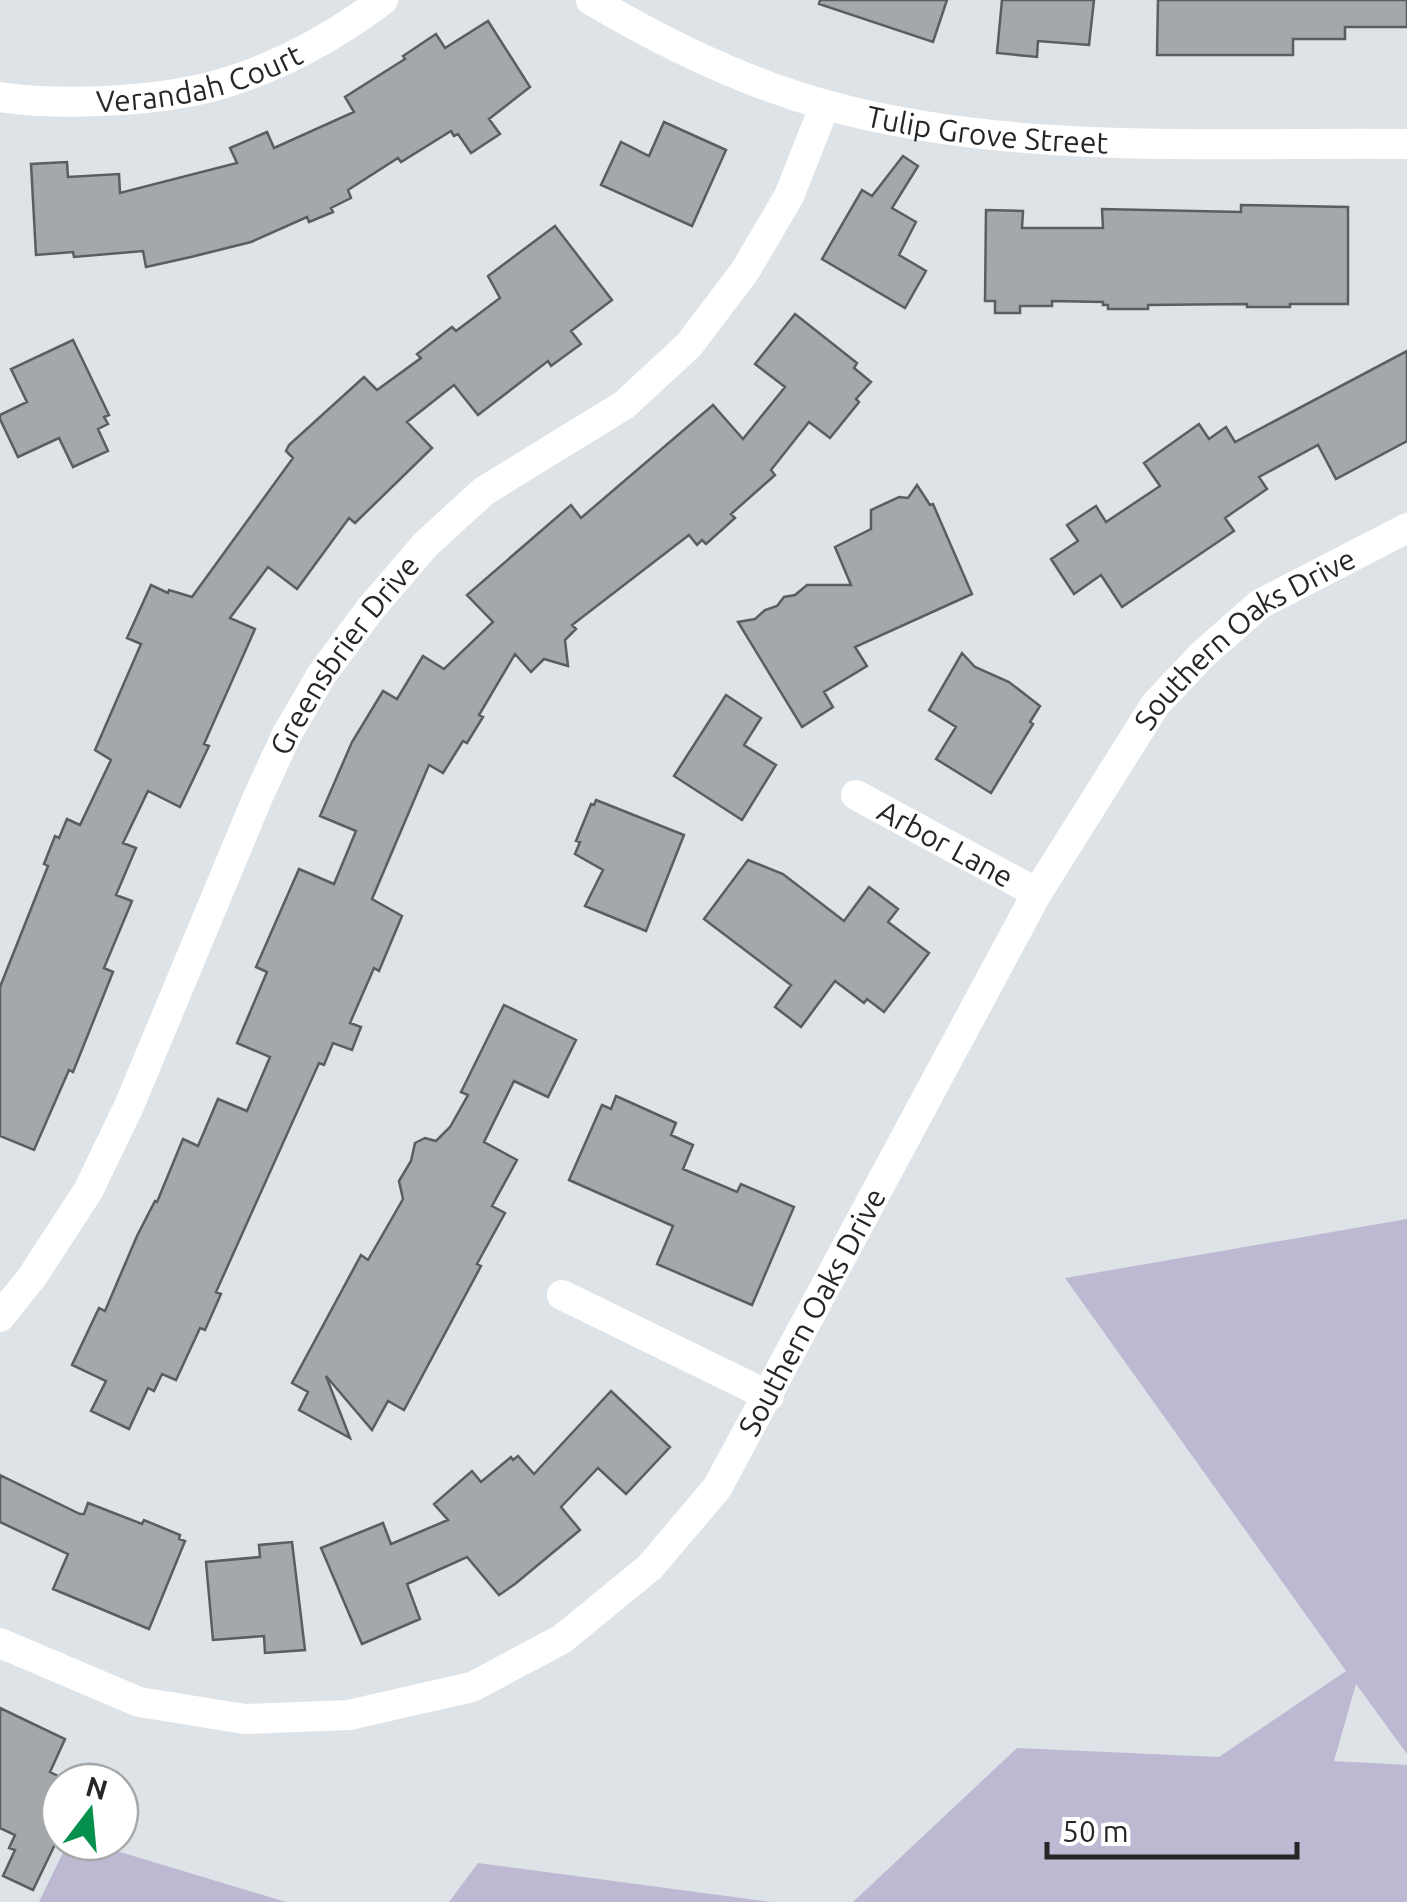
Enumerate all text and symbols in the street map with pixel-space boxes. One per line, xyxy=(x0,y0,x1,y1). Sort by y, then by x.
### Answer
street label: Verandah Court xyxy=(95,37,308,118)
street label: Tulip Grove Street xyxy=(863,99,1109,160)
street label: Southern Oaks Drive xyxy=(1127,541,1361,736)
street label: Greensbrier Drive xyxy=(263,548,426,760)
street label: Arbor Lane xyxy=(872,793,1019,894)
street label: Southern Oaks Drive xyxy=(731,1182,892,1441)
north arrow xyxy=(40,1762,140,1862)
text: N xyxy=(83,1770,111,1805)
scale bar xyxy=(1047,1797,1297,1859)
text: 50 m xyxy=(1062,1814,1129,1848)

